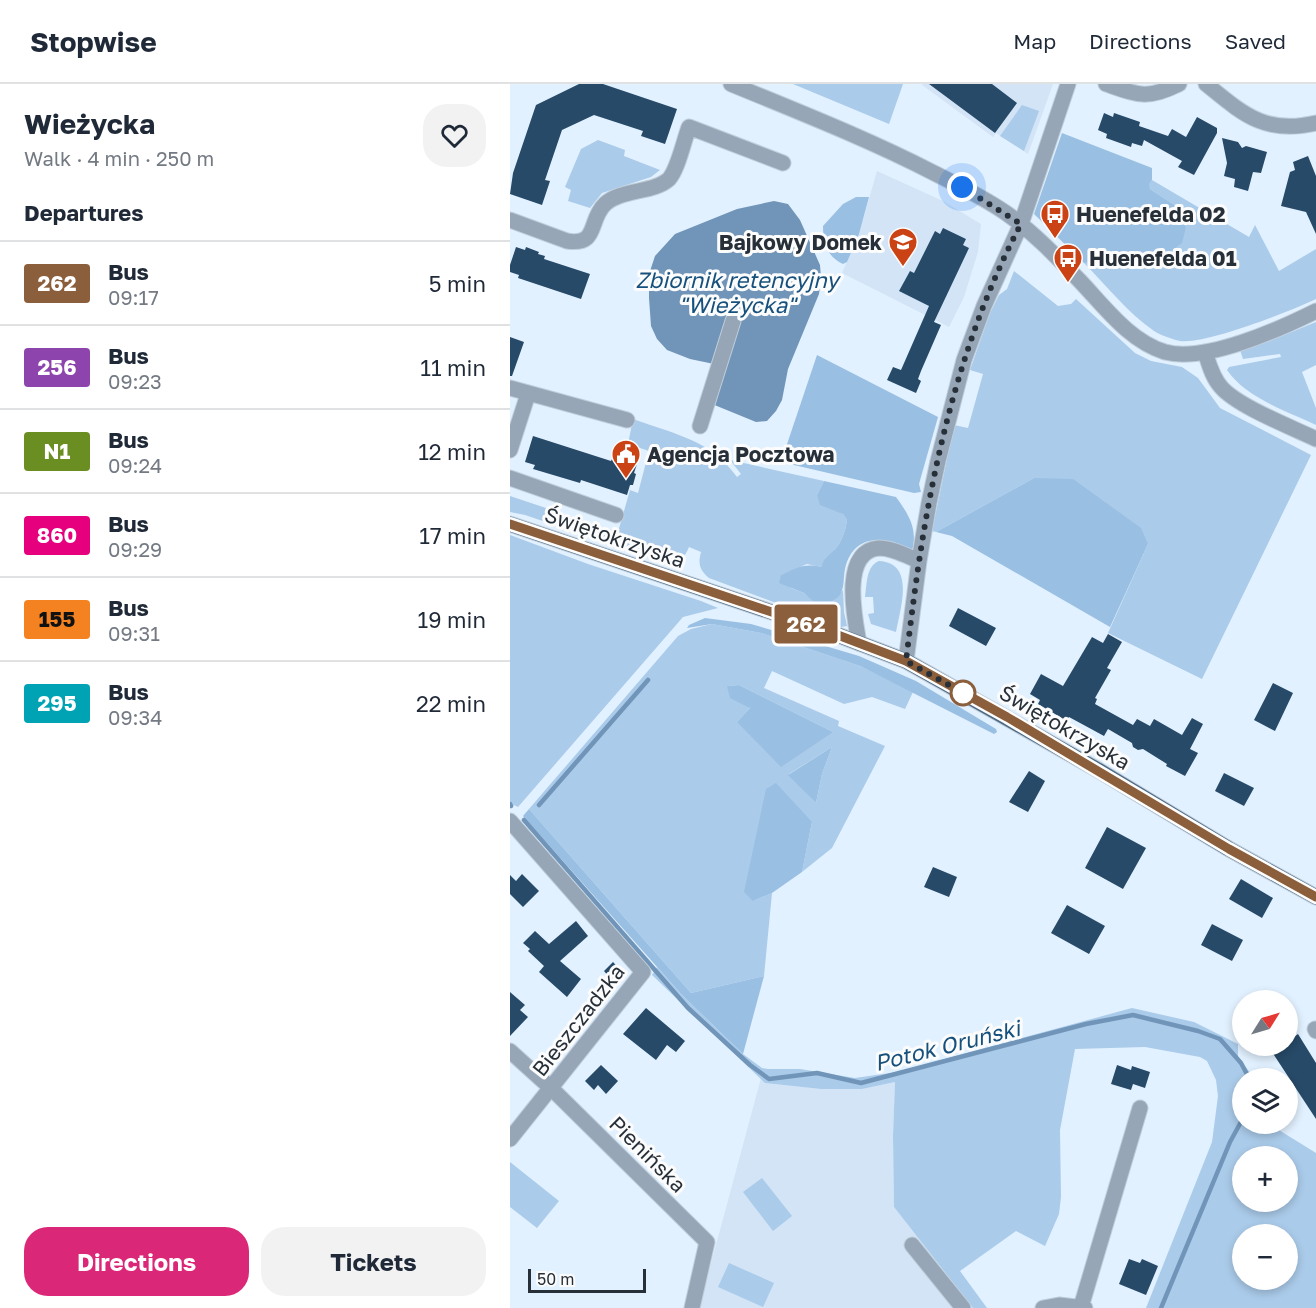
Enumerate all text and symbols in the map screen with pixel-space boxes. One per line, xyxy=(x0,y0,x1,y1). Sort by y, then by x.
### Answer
text: Stopwise xyxy=(30,25,157,58)
text: Map xyxy=(1013,28,1056,54)
text: Directions xyxy=(1089,28,1192,54)
text: Saved xyxy=(1225,28,1286,54)
button: heart xyxy=(423,104,486,167)
text: Wieżycka xyxy=(24,107,155,140)
text: Walk · 4 min · 250 m xyxy=(24,146,214,170)
your location xyxy=(947,172,977,202)
bus stop icon: Huenefelda 02 xyxy=(1039,198,1071,240)
text: Departures xyxy=(24,199,143,226)
place label: Huenefelda 02 xyxy=(1076,201,1226,227)
school or university icon: Bajkowy Domek xyxy=(887,226,919,268)
place label: Bajkowy Domek xyxy=(719,229,882,255)
bus stop icon: Huenefelda 01 xyxy=(1052,242,1084,284)
place label: Huenefelda 01 xyxy=(1089,245,1237,271)
text: Bus xyxy=(108,258,149,285)
water label: Zbiornik retencyjny "Wieżycka" xyxy=(635,266,841,318)
text: 262 xyxy=(38,270,76,296)
text: 5 min xyxy=(429,270,486,297)
text: 09:17 xyxy=(108,285,159,309)
text: Bus xyxy=(108,342,149,369)
text: 256 xyxy=(38,354,76,380)
text: 11 min xyxy=(420,354,486,381)
text: 09:23 xyxy=(108,369,162,393)
text: Bus xyxy=(108,426,149,453)
text: N1 xyxy=(44,438,70,464)
text: 12 min xyxy=(418,438,486,465)
public building icon: Agencja Pocztowa xyxy=(610,438,642,480)
place label: Agencja Pocztowa xyxy=(647,441,835,467)
text: 09:24 xyxy=(108,453,162,477)
street label: Świętokrzyska xyxy=(541,501,689,573)
text: Bus xyxy=(108,510,149,537)
text: 860 xyxy=(37,522,77,548)
text: 17 min xyxy=(419,522,486,549)
text: 09:29 xyxy=(108,537,162,561)
text: Bus xyxy=(108,594,149,621)
line badge: 262 xyxy=(772,604,840,644)
text: 155 xyxy=(39,606,75,632)
text: 19 min xyxy=(418,606,486,633)
text: 262 xyxy=(787,611,825,637)
text: 09:31 xyxy=(108,621,160,645)
text: Bus xyxy=(108,678,149,705)
street label: Świętokrzyska xyxy=(995,679,1135,775)
unlabelled marker xyxy=(950,680,976,706)
text: 295 xyxy=(38,690,76,716)
text: 22 min xyxy=(416,690,486,717)
text: 09:34 xyxy=(108,705,162,729)
street label: Bieszczadzka xyxy=(526,959,630,1081)
north arrow xyxy=(1232,990,1298,1056)
map controls xyxy=(1232,990,1298,1290)
water label: Potok Oruński xyxy=(871,1013,1026,1076)
button: layers xyxy=(1232,1068,1298,1134)
street label: Pienińska xyxy=(604,1110,692,1198)
button: + xyxy=(1232,1146,1298,1212)
button: − xyxy=(1232,1224,1298,1290)
button: Directions xyxy=(24,1227,249,1296)
button: Tickets xyxy=(261,1227,486,1296)
scale bar xyxy=(528,1266,646,1294)
text: 50 m xyxy=(537,1269,574,1289)

